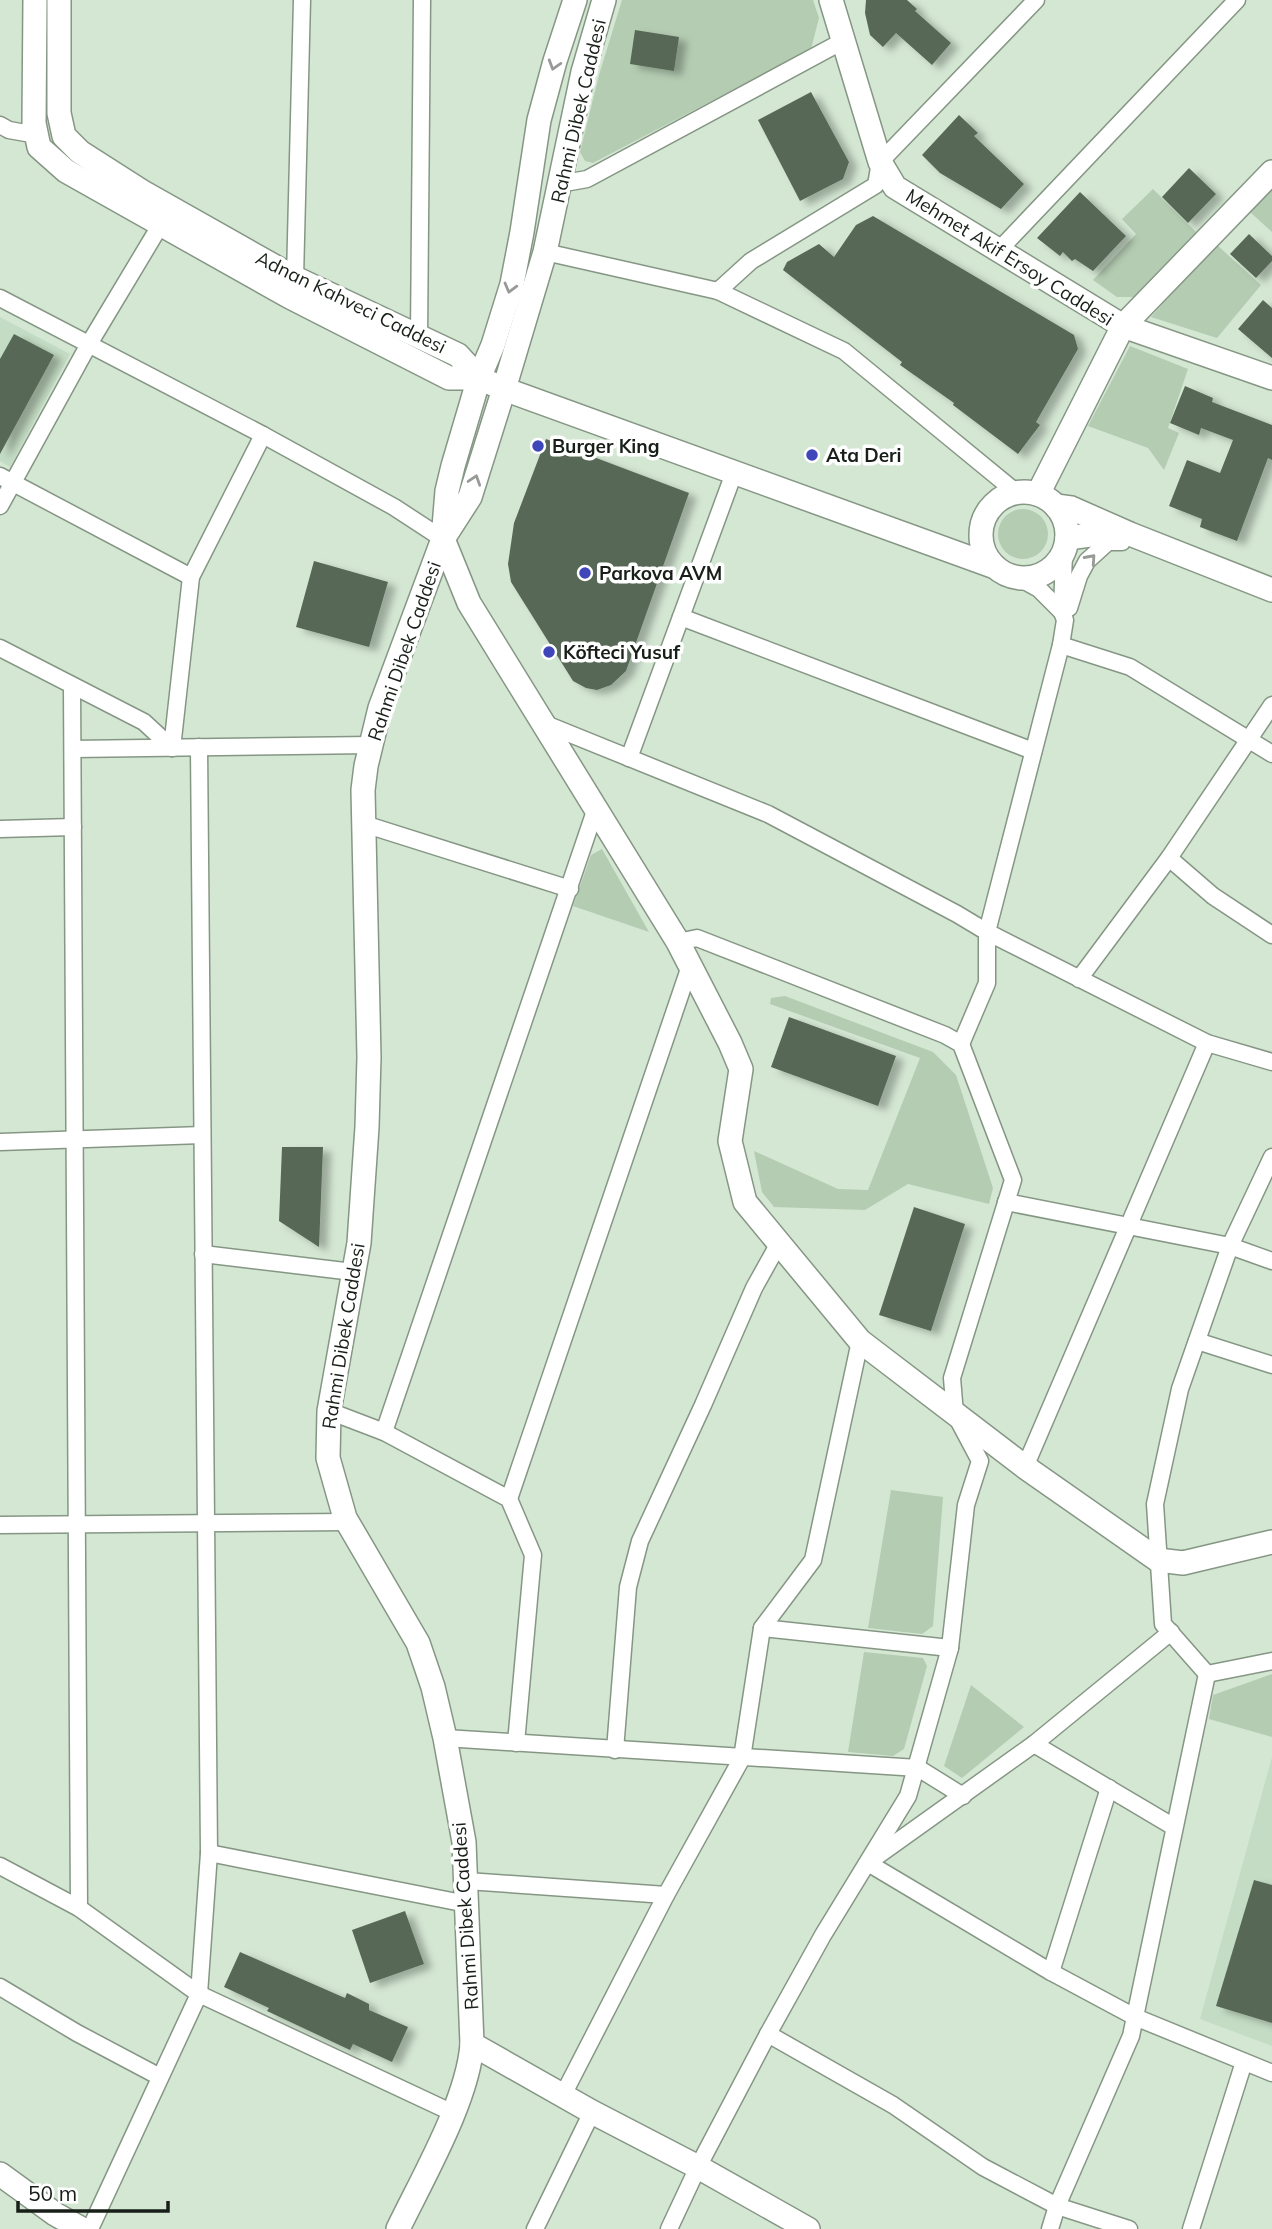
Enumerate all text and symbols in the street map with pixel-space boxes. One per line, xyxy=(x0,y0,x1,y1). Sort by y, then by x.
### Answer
street label: Rahmi Dibek Caddesi xyxy=(545,17,611,205)
one-way arrow xyxy=(547,59,562,71)
street label: Mehmet Akif Ersoy Caddesi xyxy=(902,183,1118,331)
street label: Adnan Kahveci Caddesi xyxy=(252,245,450,359)
one-way arrow xyxy=(504,282,518,294)
place label: Burger King xyxy=(552,434,660,458)
marker: Burger King xyxy=(530,438,546,454)
place label: Ata Deri xyxy=(826,443,901,467)
marker: Ata Deri xyxy=(804,447,820,463)
one-way arrow xyxy=(467,474,481,486)
one-way arrow xyxy=(1083,554,1095,567)
street label: Rahmi Dibek Caddesi xyxy=(362,558,446,744)
place label: Parkova AVM xyxy=(599,561,722,585)
marker: Parkova AVM xyxy=(577,565,593,581)
place label: Köfteci Yusuf xyxy=(563,640,681,664)
marker: Köfteci Yusuf xyxy=(541,644,557,660)
street label: Rahmi Dibek Caddesi xyxy=(316,1241,370,1431)
street label: Rahmi Dibek Caddesi xyxy=(446,1821,484,2011)
scale bar xyxy=(18,2170,168,2214)
text: 50 m xyxy=(28,2180,77,2206)

